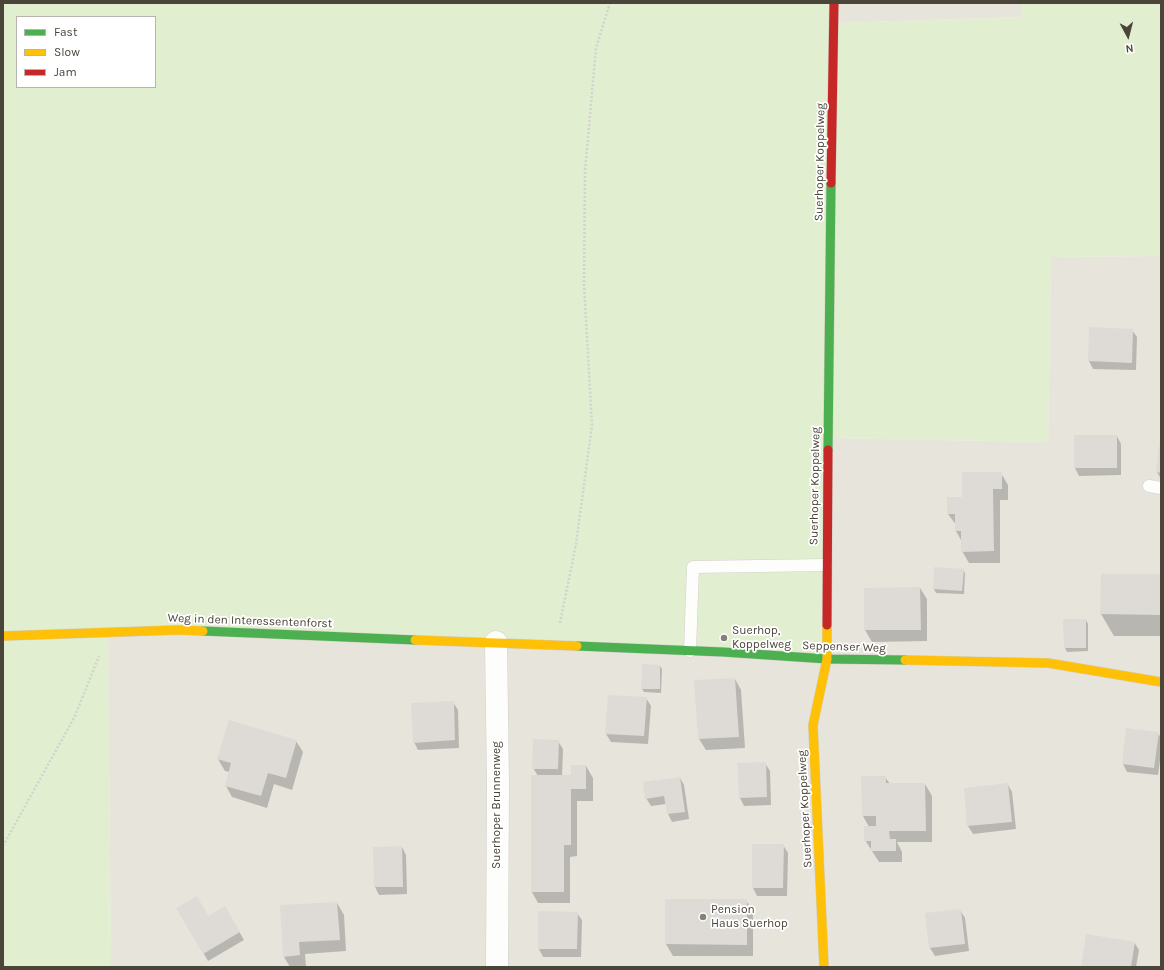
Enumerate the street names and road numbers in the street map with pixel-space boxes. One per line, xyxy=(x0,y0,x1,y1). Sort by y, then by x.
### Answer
street label: Suerhoper Koppelweg xyxy=(812,103,828,221)
street label: Suerhoper Koppelweg xyxy=(807,427,823,545)
street label: Weg in den Interessentenforst xyxy=(167,611,333,631)
street label: Seppenser Weg xyxy=(802,638,886,656)
street label: Suerhoper Brunnenweg xyxy=(490,741,504,869)
street label: Suerhoper Koppelweg xyxy=(795,750,815,868)

